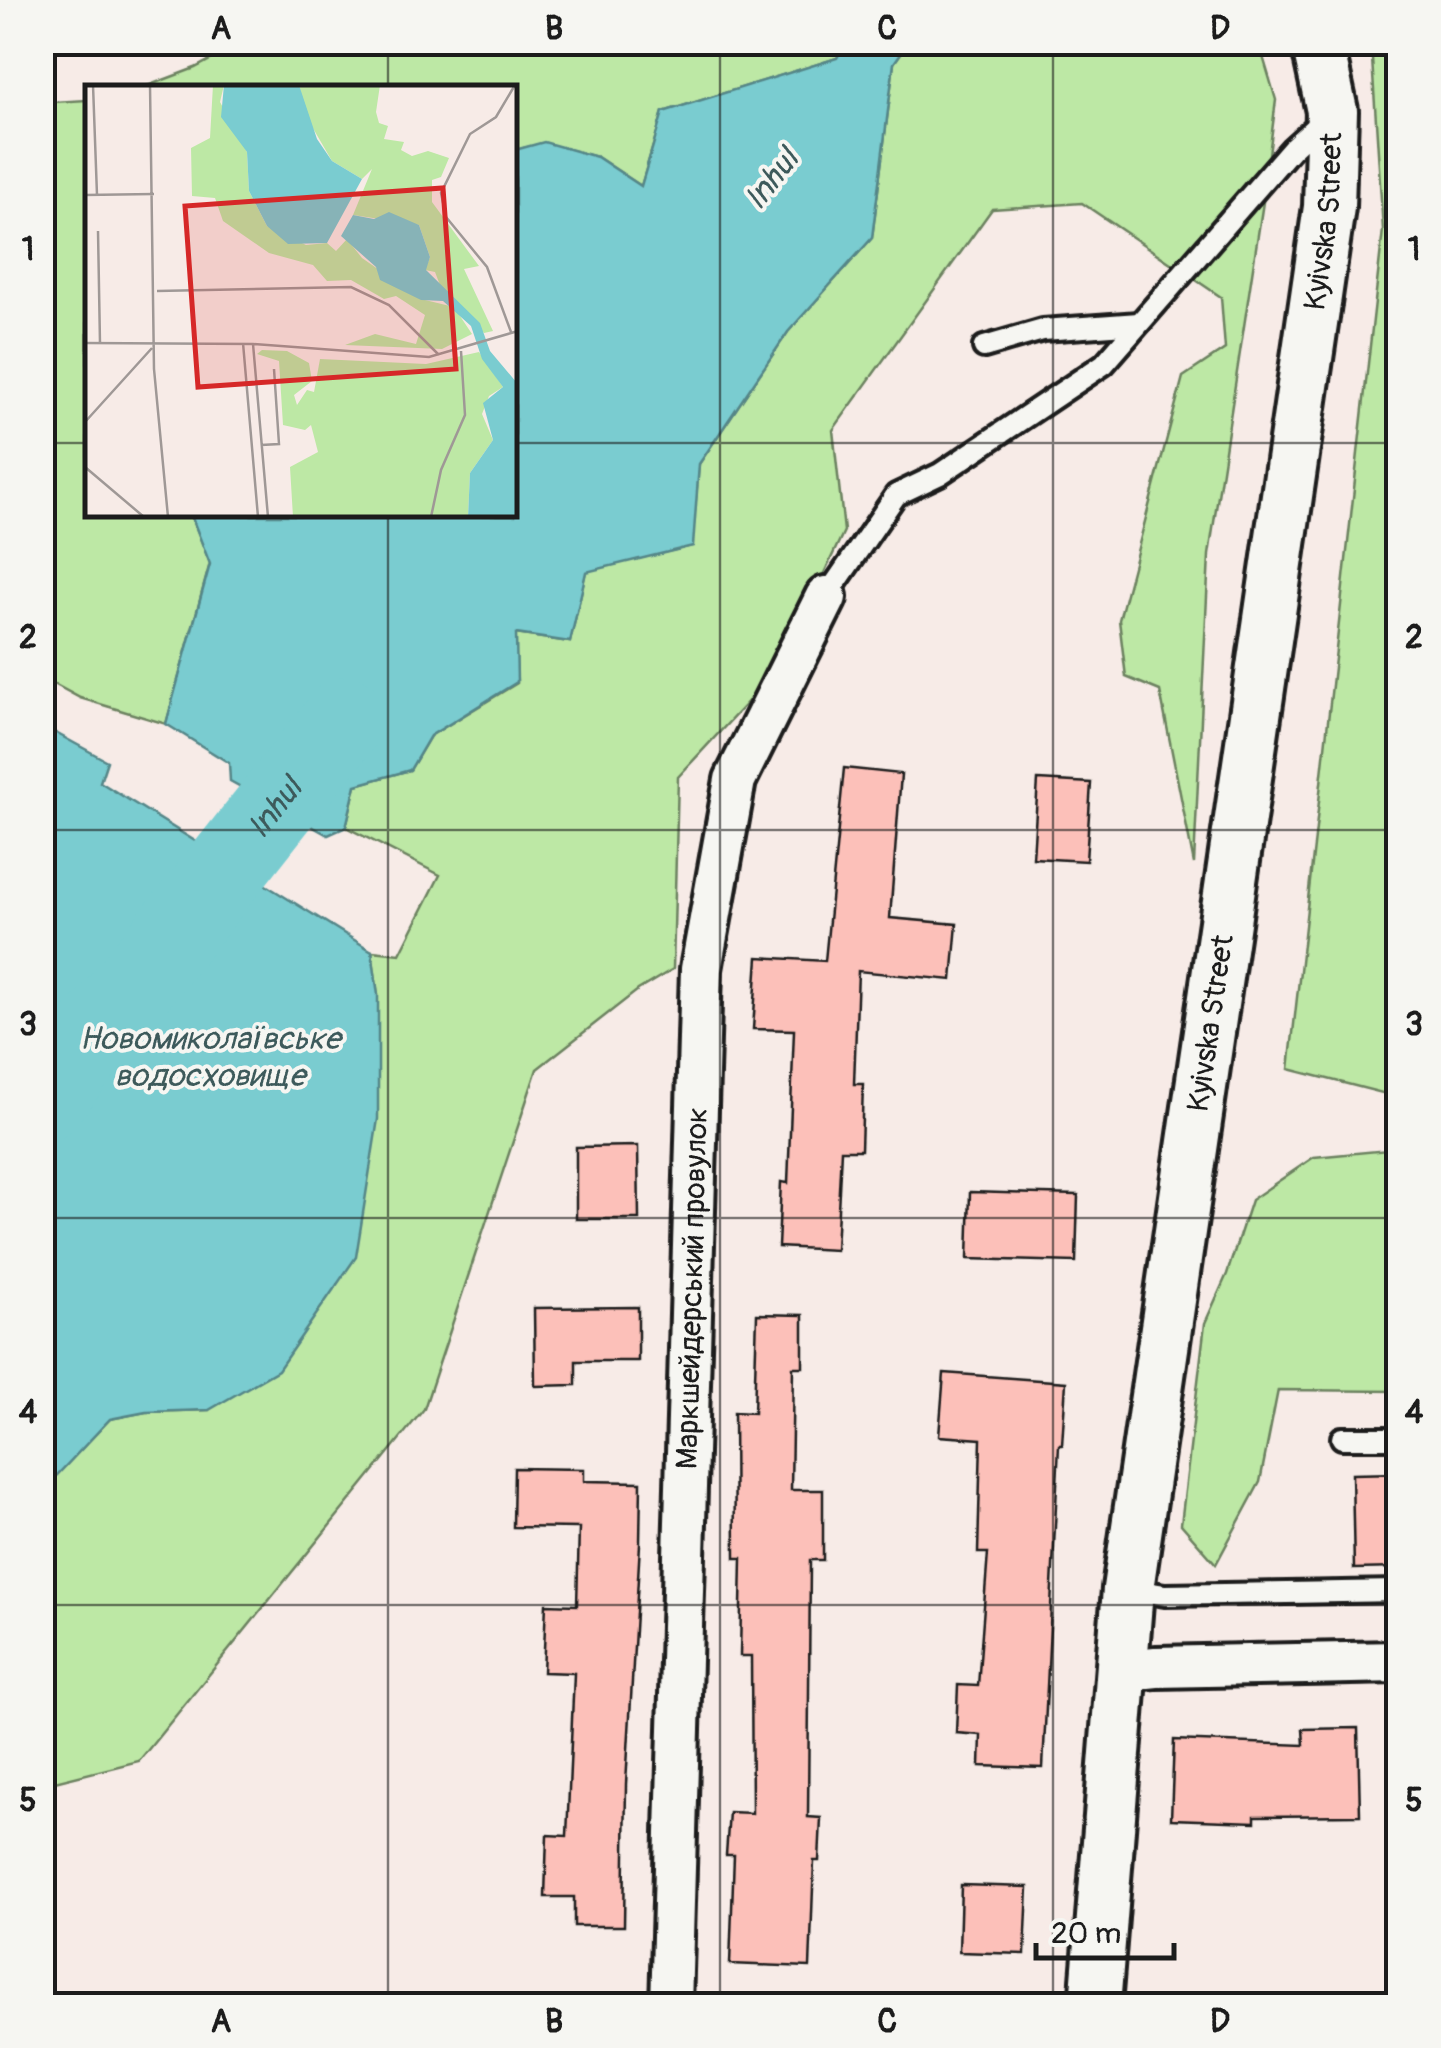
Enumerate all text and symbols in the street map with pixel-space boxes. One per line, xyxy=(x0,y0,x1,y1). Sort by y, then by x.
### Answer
text: A xyxy=(211,9,232,49)
text: B xyxy=(545,9,563,49)
text: C xyxy=(877,9,897,49)
text: D xyxy=(1210,9,1230,49)
inset map xyxy=(85,85,518,518)
street label: Kyivska Street xyxy=(1296,131,1350,313)
water label: Inhul xyxy=(736,139,810,218)
text: 1 xyxy=(22,230,34,270)
text: 1 xyxy=(1408,230,1420,270)
text: 2 xyxy=(19,618,37,658)
text: 2 xyxy=(1405,618,1423,658)
water label: Inhul xyxy=(239,767,313,847)
street label: Kyivska Street xyxy=(1180,931,1242,1114)
text: 3 xyxy=(19,1005,37,1045)
text: 3 xyxy=(1405,1005,1423,1045)
water label: Новомиколаївське водосховище xyxy=(80,1019,344,1096)
street label: Маркшейдерський провулок xyxy=(669,1107,716,1470)
text: 4 xyxy=(19,1393,38,1433)
text: 4 xyxy=(1405,1393,1424,1433)
text: 5 xyxy=(19,1781,37,1821)
text: 5 xyxy=(1405,1781,1423,1821)
scale bar xyxy=(1036,1898,1174,1960)
text: 20 m xyxy=(1051,1915,1121,1952)
text: A xyxy=(211,2002,232,2042)
text: B xyxy=(545,2002,563,2042)
text: C xyxy=(877,2002,897,2042)
text: D xyxy=(1210,2002,1230,2042)

